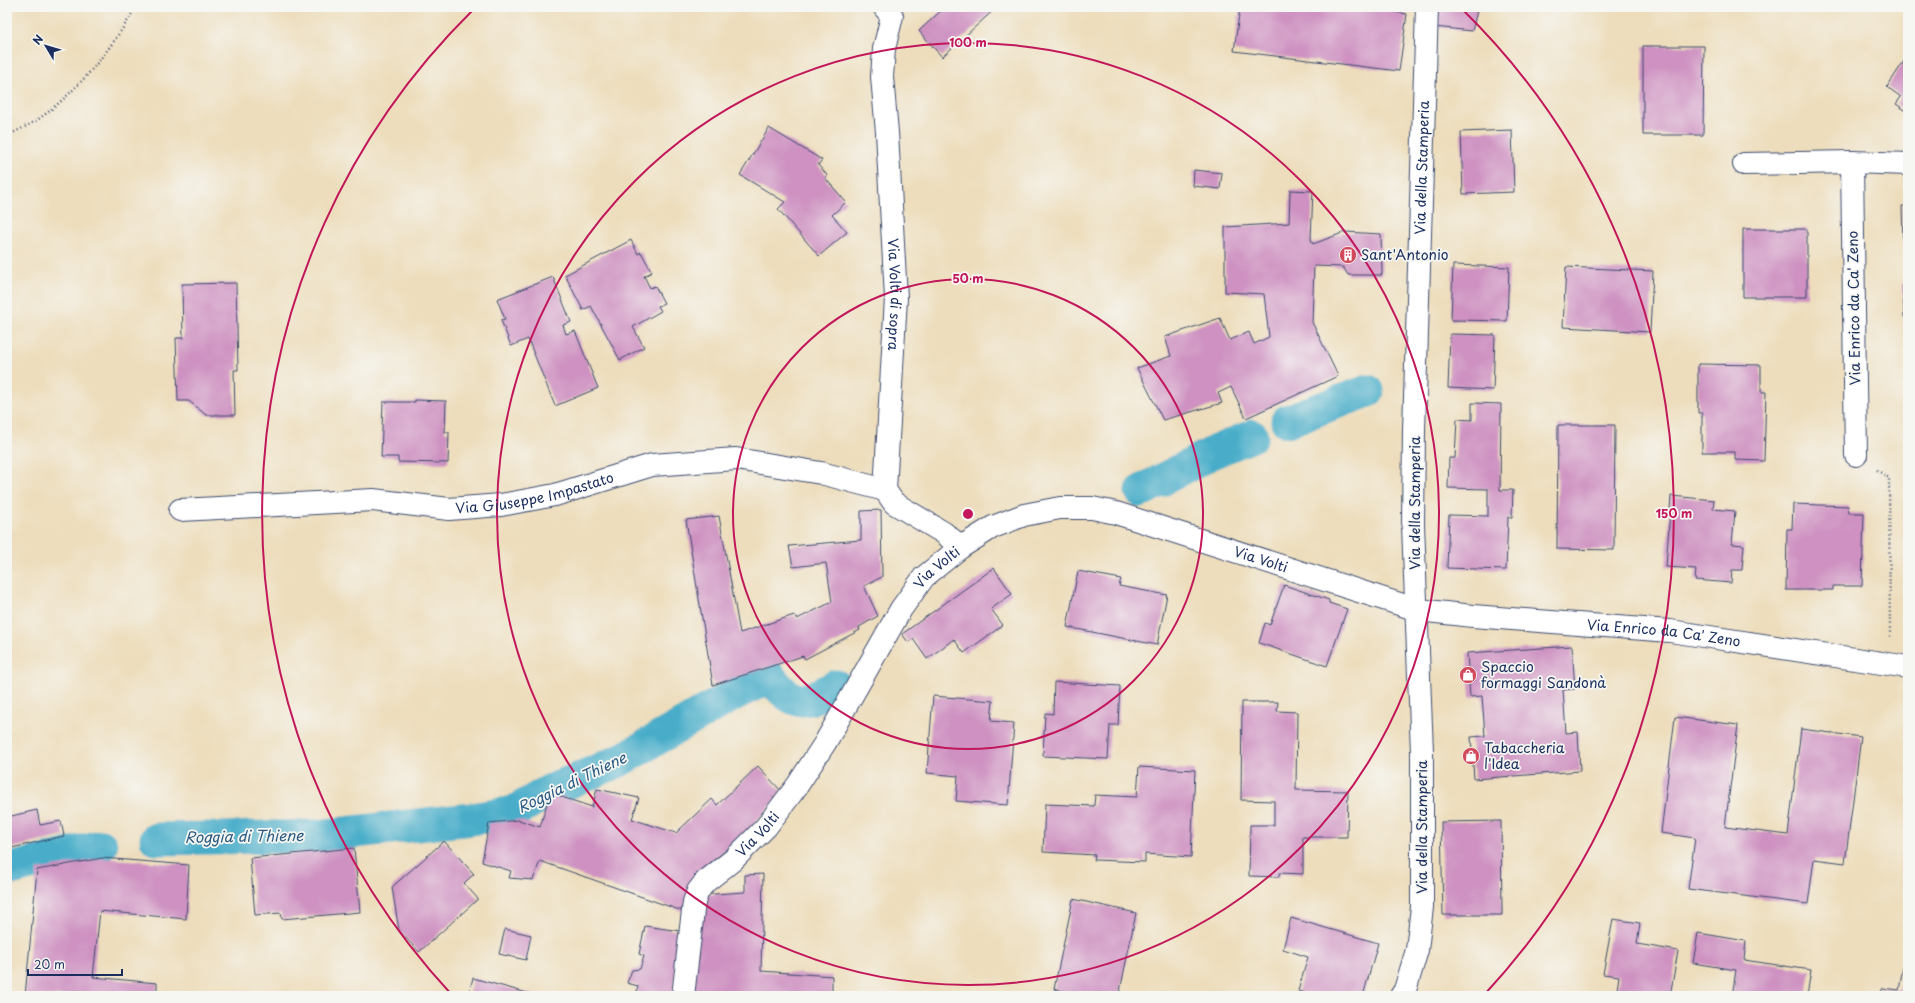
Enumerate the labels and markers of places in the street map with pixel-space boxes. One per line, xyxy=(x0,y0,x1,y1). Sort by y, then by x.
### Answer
place label: Sant'Antonio xyxy=(1361,244,1449,265)
building icon: Sant'Antonio xyxy=(1338,245,1358,265)
centre of rings xyxy=(961,507,975,521)
place label: Spaccio formaggi Sandonà xyxy=(1481,656,1606,693)
shop icon: Spaccio formaggi Sandonà xyxy=(1458,665,1478,685)
place label: Tabaccheria l'Idea xyxy=(1484,737,1565,774)
shop icon: Tabaccheria l'Idea xyxy=(1461,746,1481,766)

